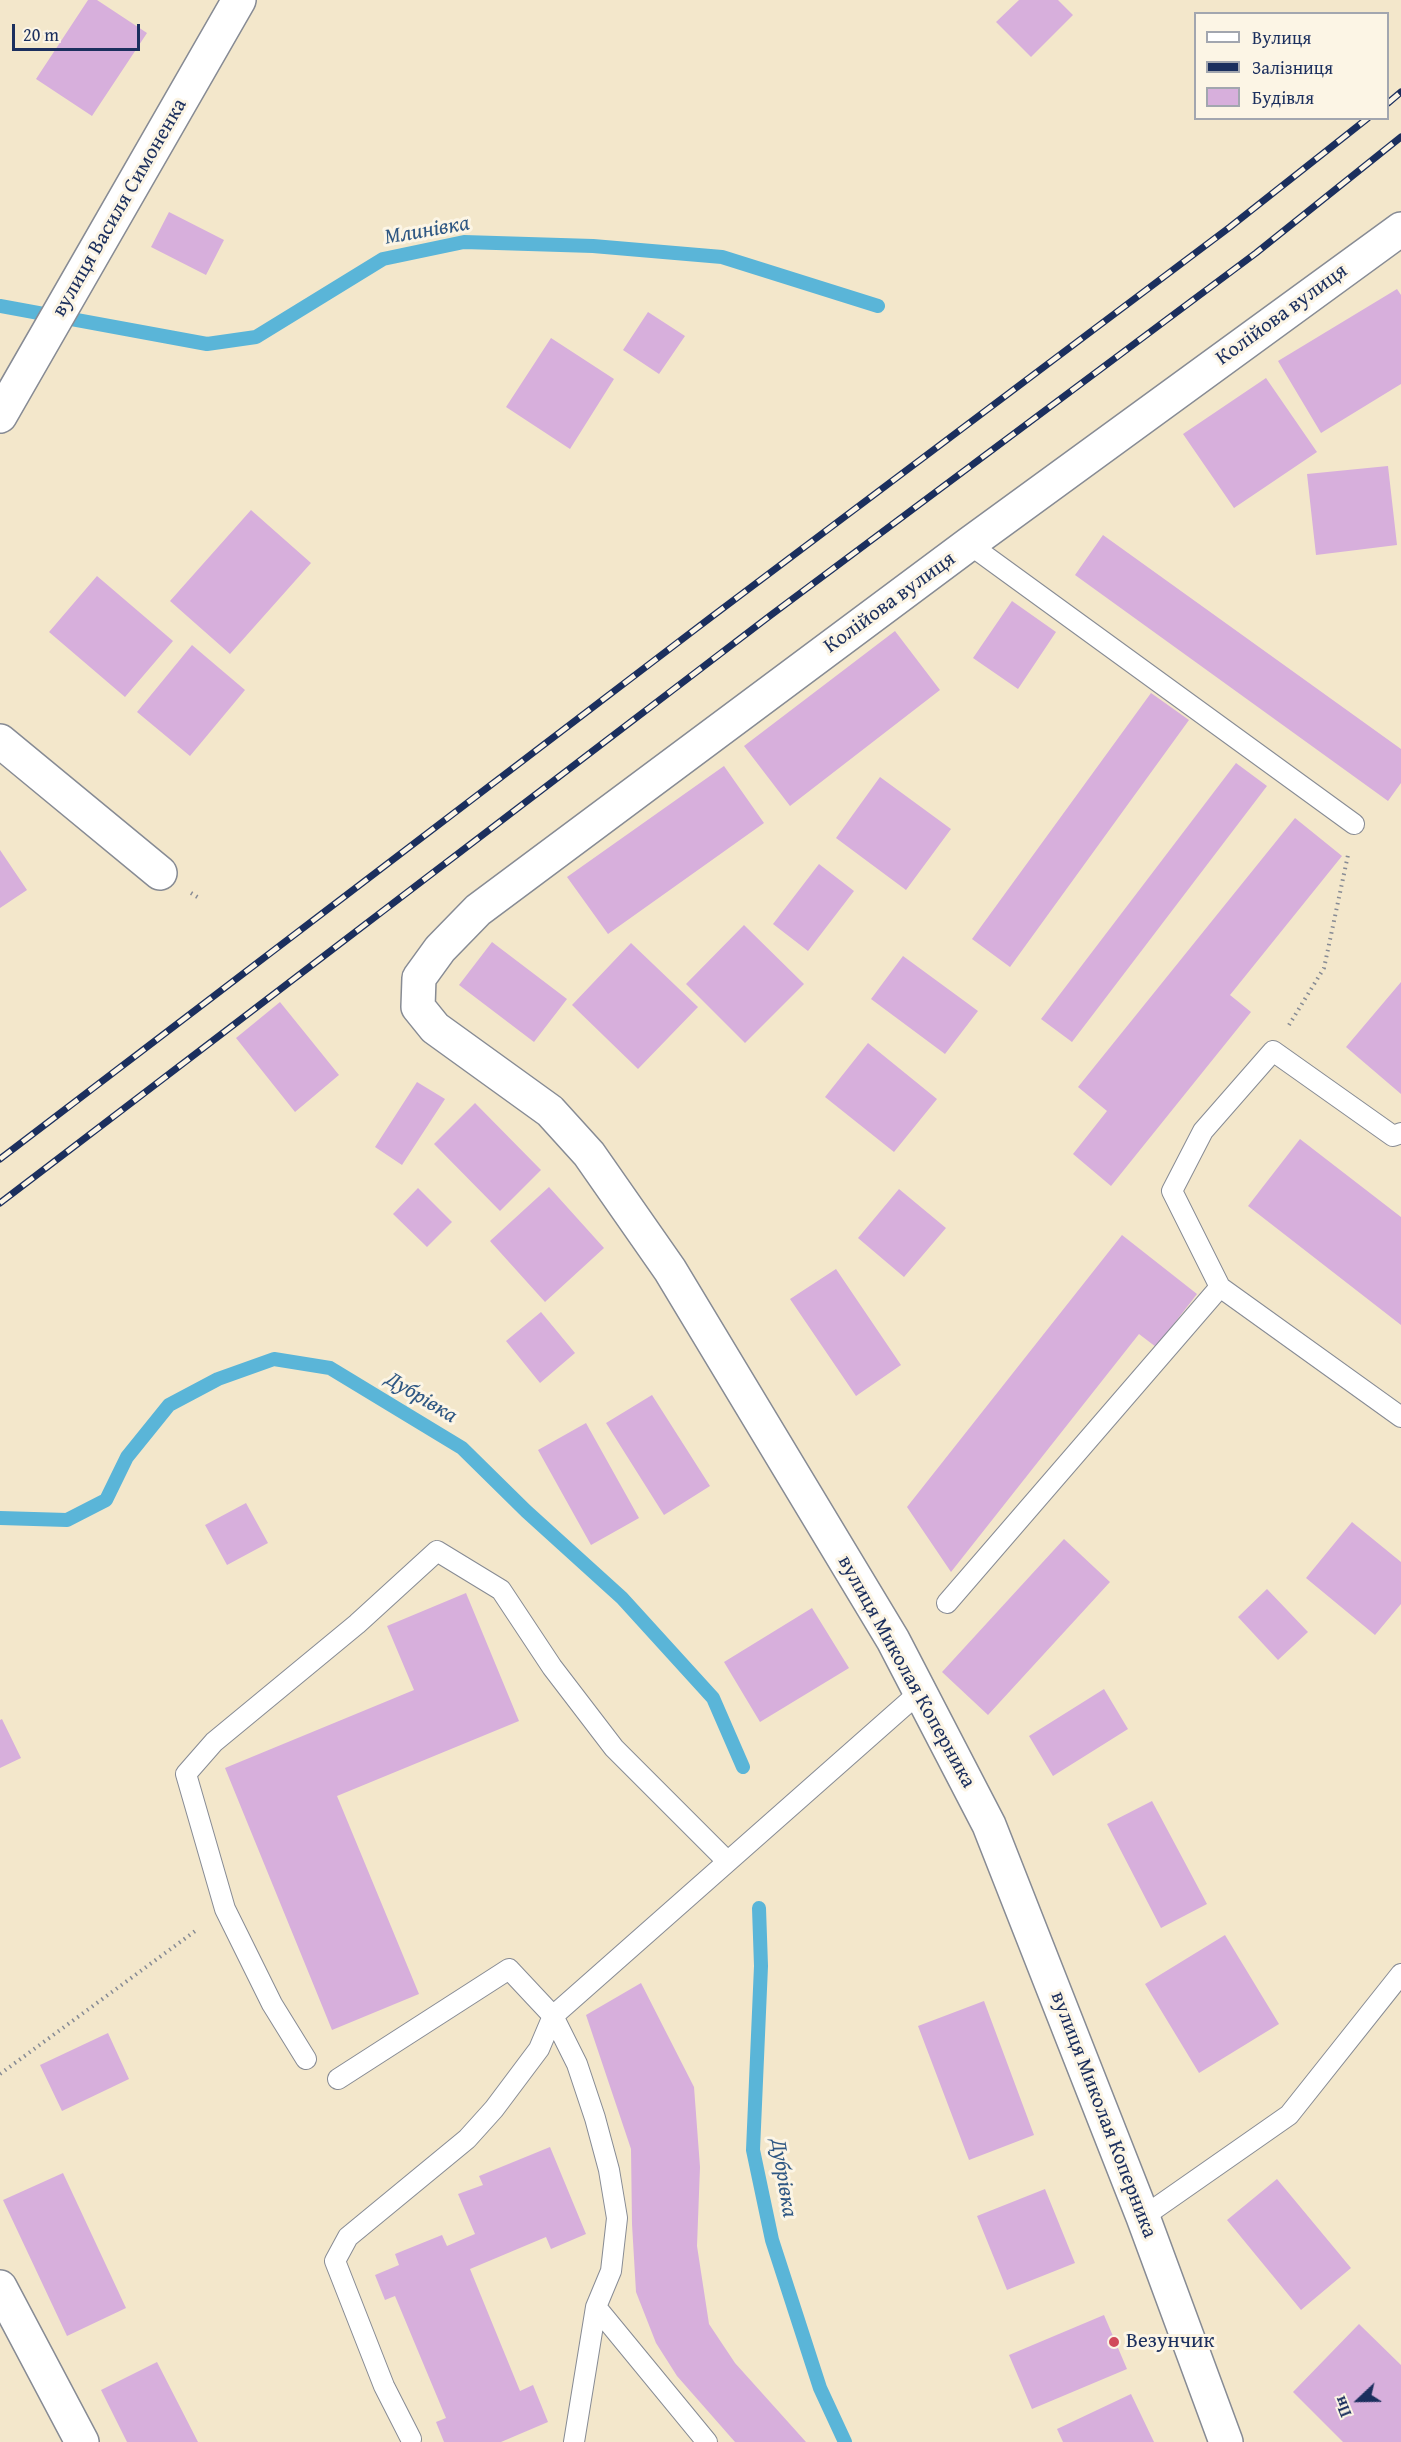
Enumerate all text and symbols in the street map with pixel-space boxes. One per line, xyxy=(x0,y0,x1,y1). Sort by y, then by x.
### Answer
scale bar xyxy=(15,12,142,50)
legend xyxy=(1194,12,1389,120)
text: 20 m xyxy=(23,21,59,48)
text: Вулиця xyxy=(1252,24,1311,51)
text: Залізниця xyxy=(1252,54,1333,81)
text: Будівля xyxy=(1252,84,1314,111)
street label: вулиця Василя Симоненка xyxy=(47,95,193,321)
water label: Млинівка xyxy=(383,211,471,251)
street label: Колійова вулиця xyxy=(1211,259,1353,371)
street label: Колійова вулиця xyxy=(819,547,961,659)
water label: Дубрівка xyxy=(380,1366,462,1430)
street label: вулиця Миколая Коперника xyxy=(831,1551,981,1793)
street label: вулиця Миколая Коперника xyxy=(1044,1988,1162,2242)
water label: Дубрівка xyxy=(764,2137,802,2219)
place label: Везунчик xyxy=(1126,2329,1214,2355)
marker: Везунчик xyxy=(1107,2335,1121,2349)
north arrow xyxy=(1329,2370,1389,2430)
text: Пн xyxy=(1327,2393,1357,2421)

